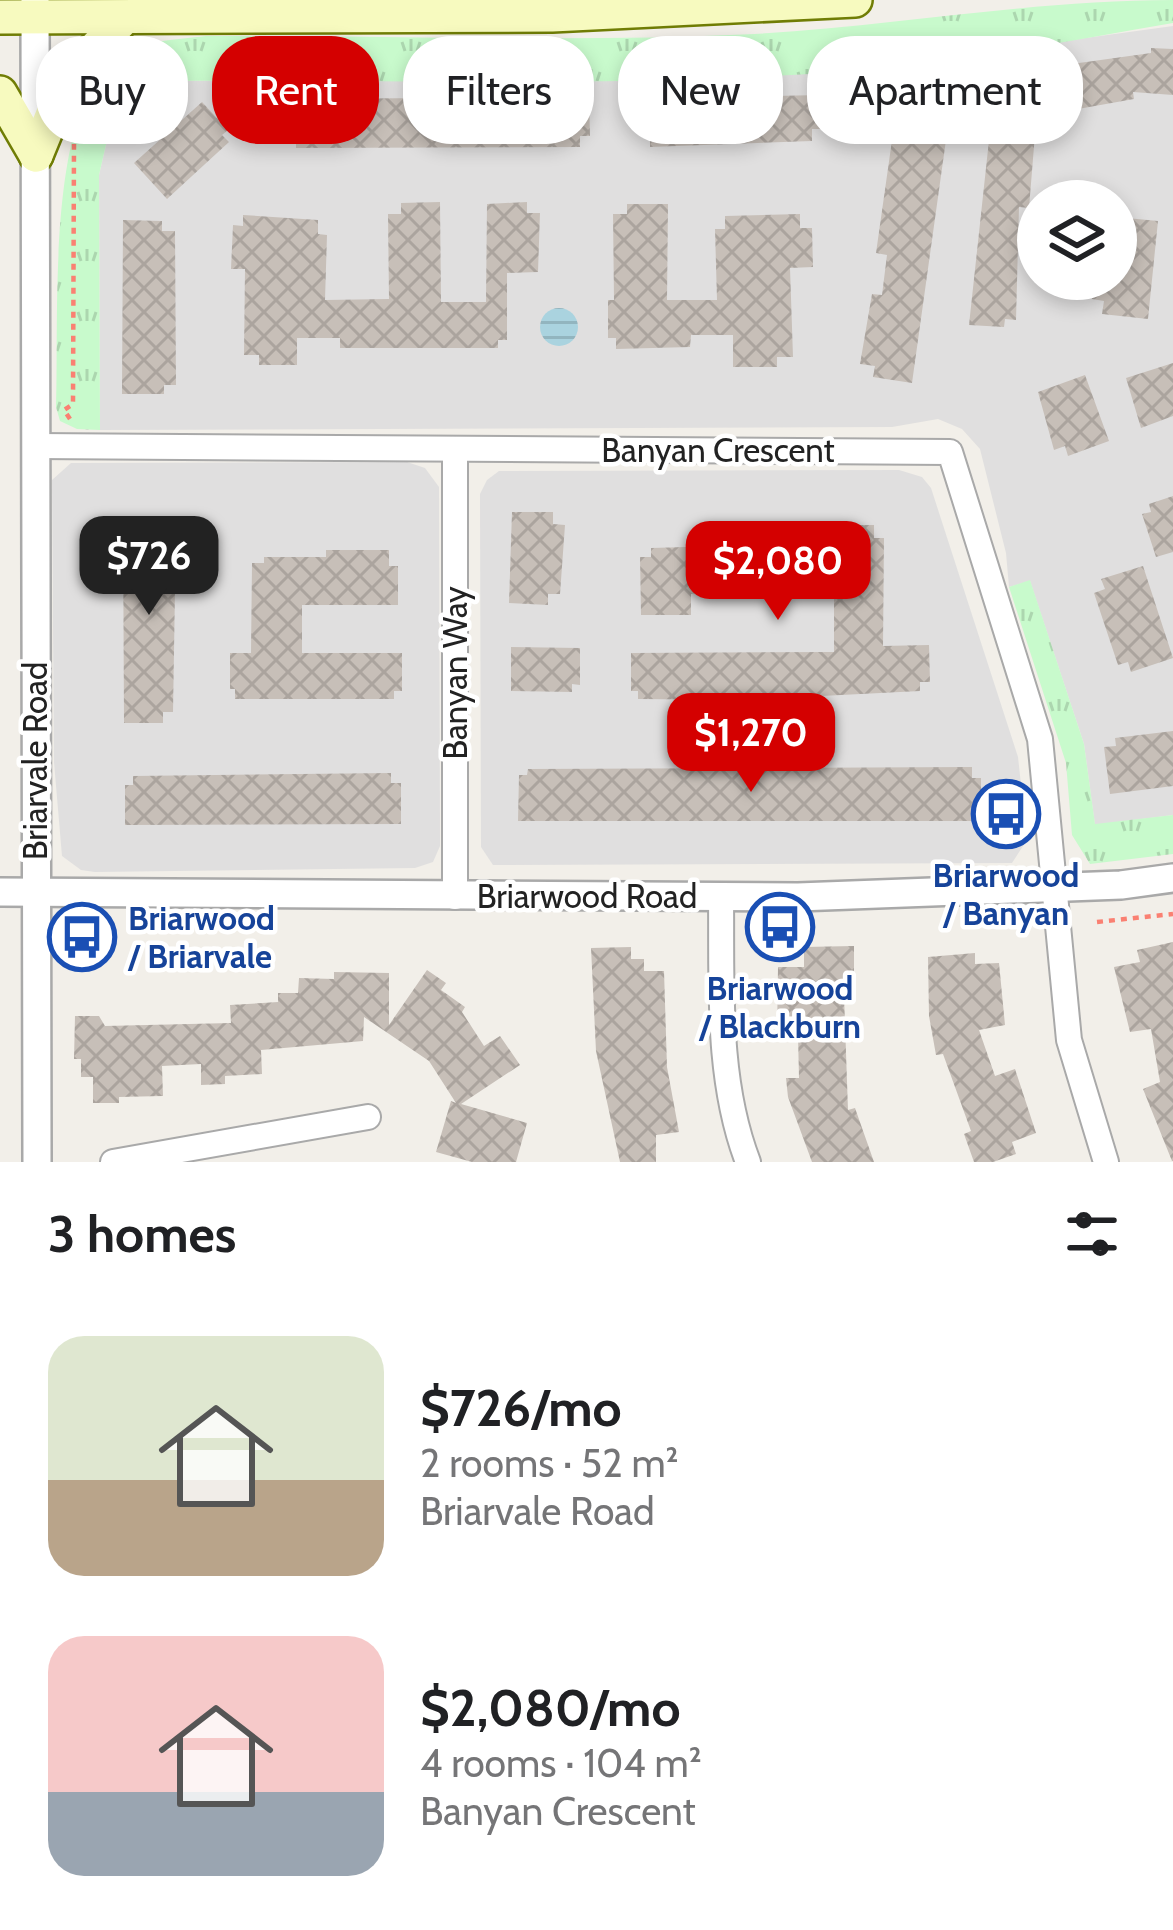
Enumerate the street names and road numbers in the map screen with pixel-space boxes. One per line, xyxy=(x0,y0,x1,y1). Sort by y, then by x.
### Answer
street label: Banyan Crescent xyxy=(601,430,835,470)
street label: Banyan Way xyxy=(435,586,475,760)
street label: Briarvale Road xyxy=(15,662,55,860)
street label: Briarwood Road xyxy=(477,876,697,916)

